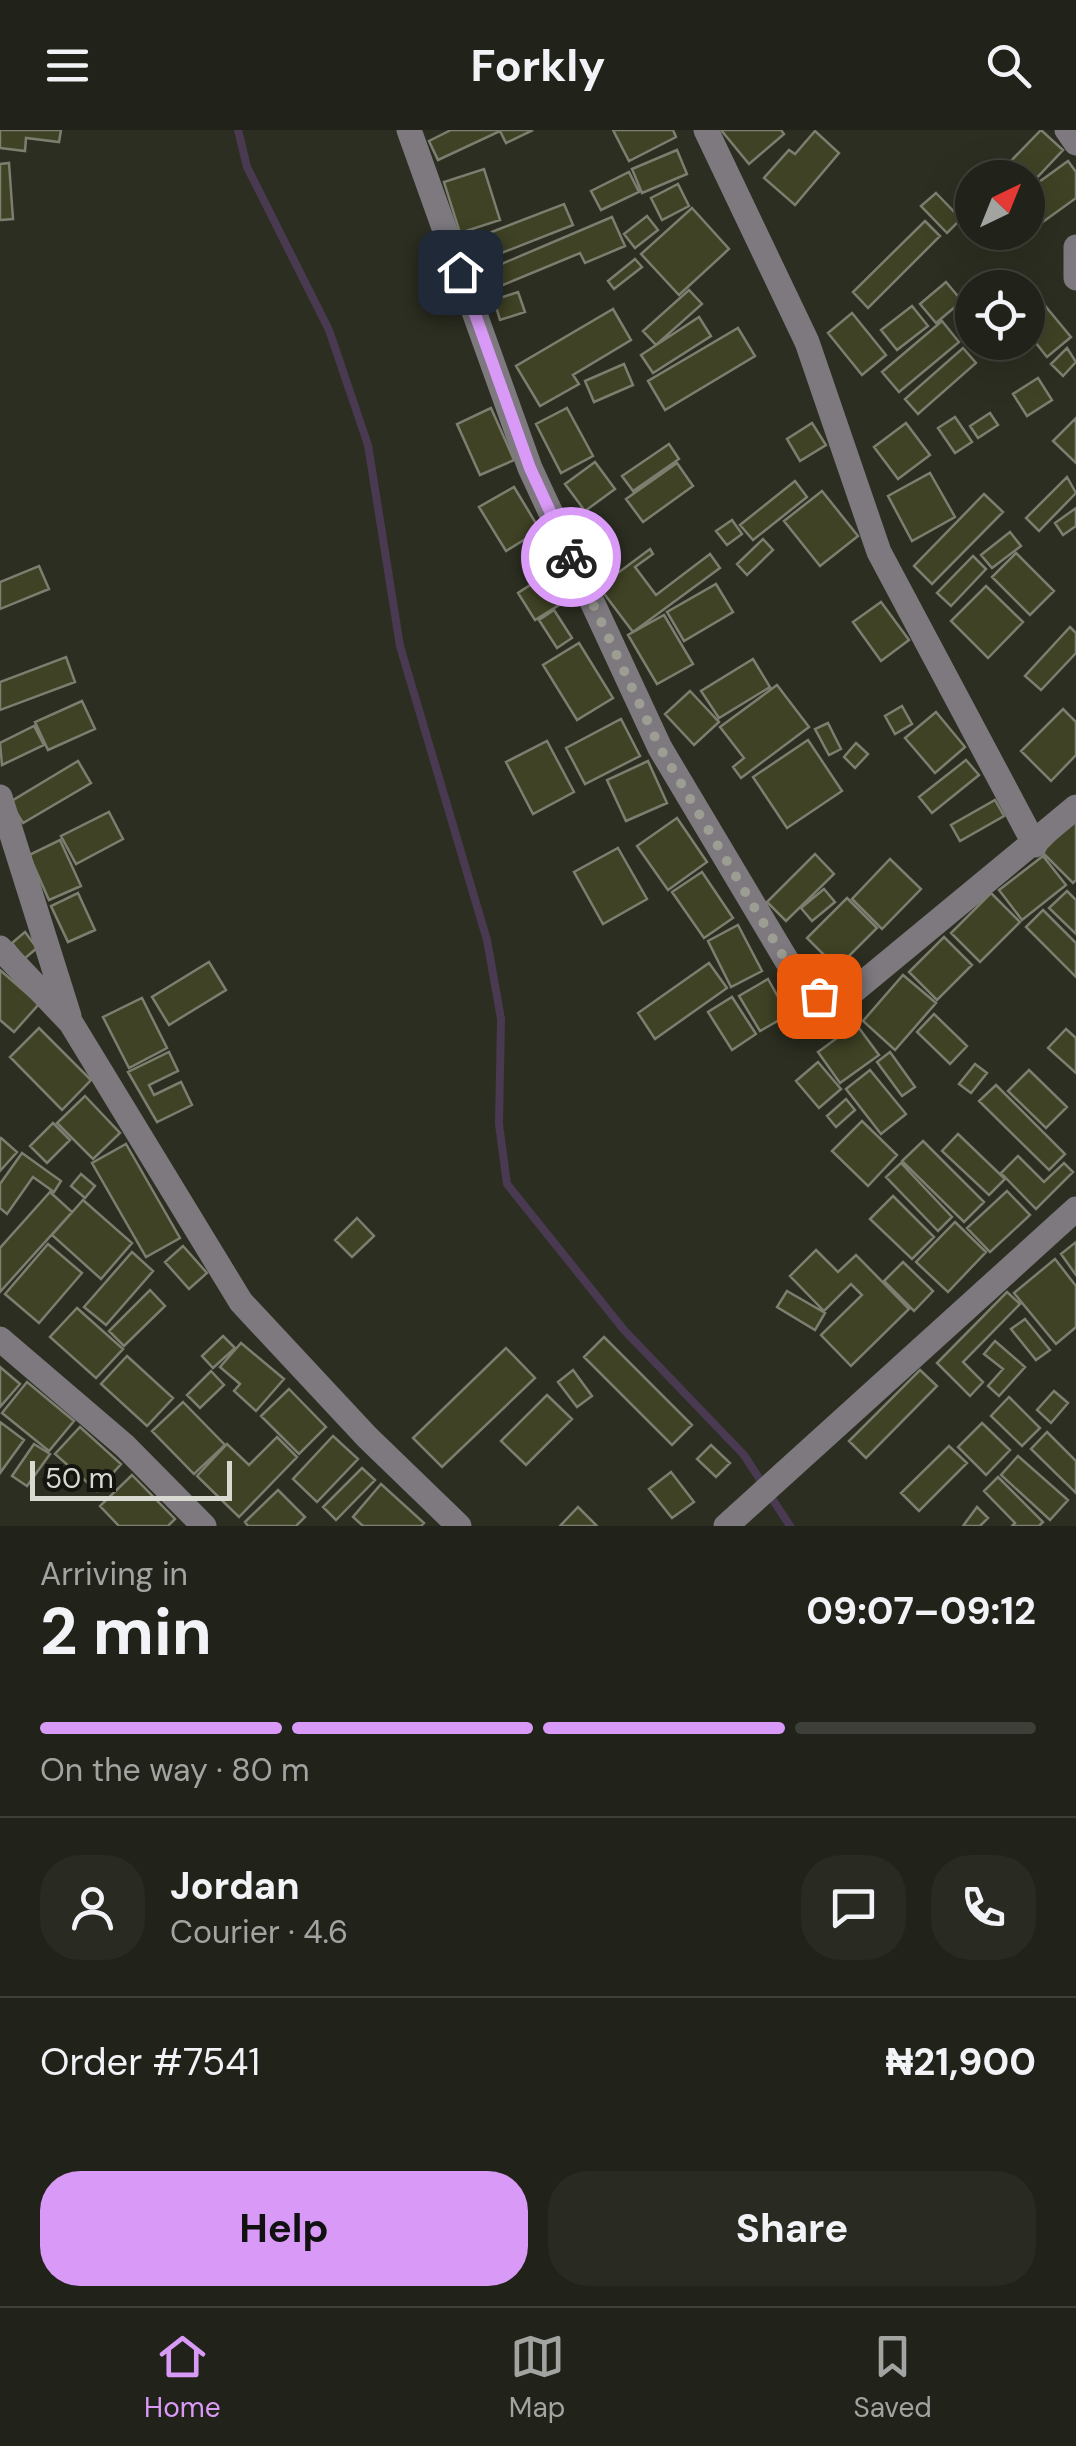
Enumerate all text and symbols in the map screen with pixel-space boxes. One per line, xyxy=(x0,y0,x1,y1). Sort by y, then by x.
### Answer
text: Forkly xyxy=(471,36,605,95)
icon: menu xyxy=(40,38,95,93)
icon: search xyxy=(981,38,1036,93)
north arrow xyxy=(955,160,1045,250)
map controls xyxy=(955,160,1045,360)
pin xyxy=(418,230,503,315)
icon: home xyxy=(433,245,488,300)
button: locate xyxy=(955,270,1045,360)
courier xyxy=(521,507,621,607)
icon: bike xyxy=(544,530,599,585)
pin xyxy=(777,954,862,1039)
icon: bag xyxy=(792,969,847,1024)
scale bar xyxy=(30,1456,232,1500)
text: 50 m xyxy=(45,1460,114,1497)
text: Arriving in xyxy=(40,1553,188,1595)
text: 09:07–09:12 xyxy=(806,1586,1036,1636)
text: 2 min xyxy=(40,1590,212,1674)
text: On the way · 80 m xyxy=(40,1749,310,1791)
button: person xyxy=(40,1855,145,1960)
button: chat xyxy=(801,1855,906,1960)
button: phone xyxy=(931,1855,1036,1960)
text: Jordan xyxy=(170,1861,300,1911)
text: Courier · 4.6 xyxy=(170,1911,348,1953)
text: Order #7541 xyxy=(40,2037,260,2087)
text: ₦21,900 xyxy=(886,2037,1036,2087)
button: Help xyxy=(40,2171,528,2286)
button: Share xyxy=(548,2171,1036,2286)
tab: Home xyxy=(144,2329,221,2426)
tab: Map xyxy=(509,2329,565,2426)
tab: Saved xyxy=(853,2329,932,2426)

